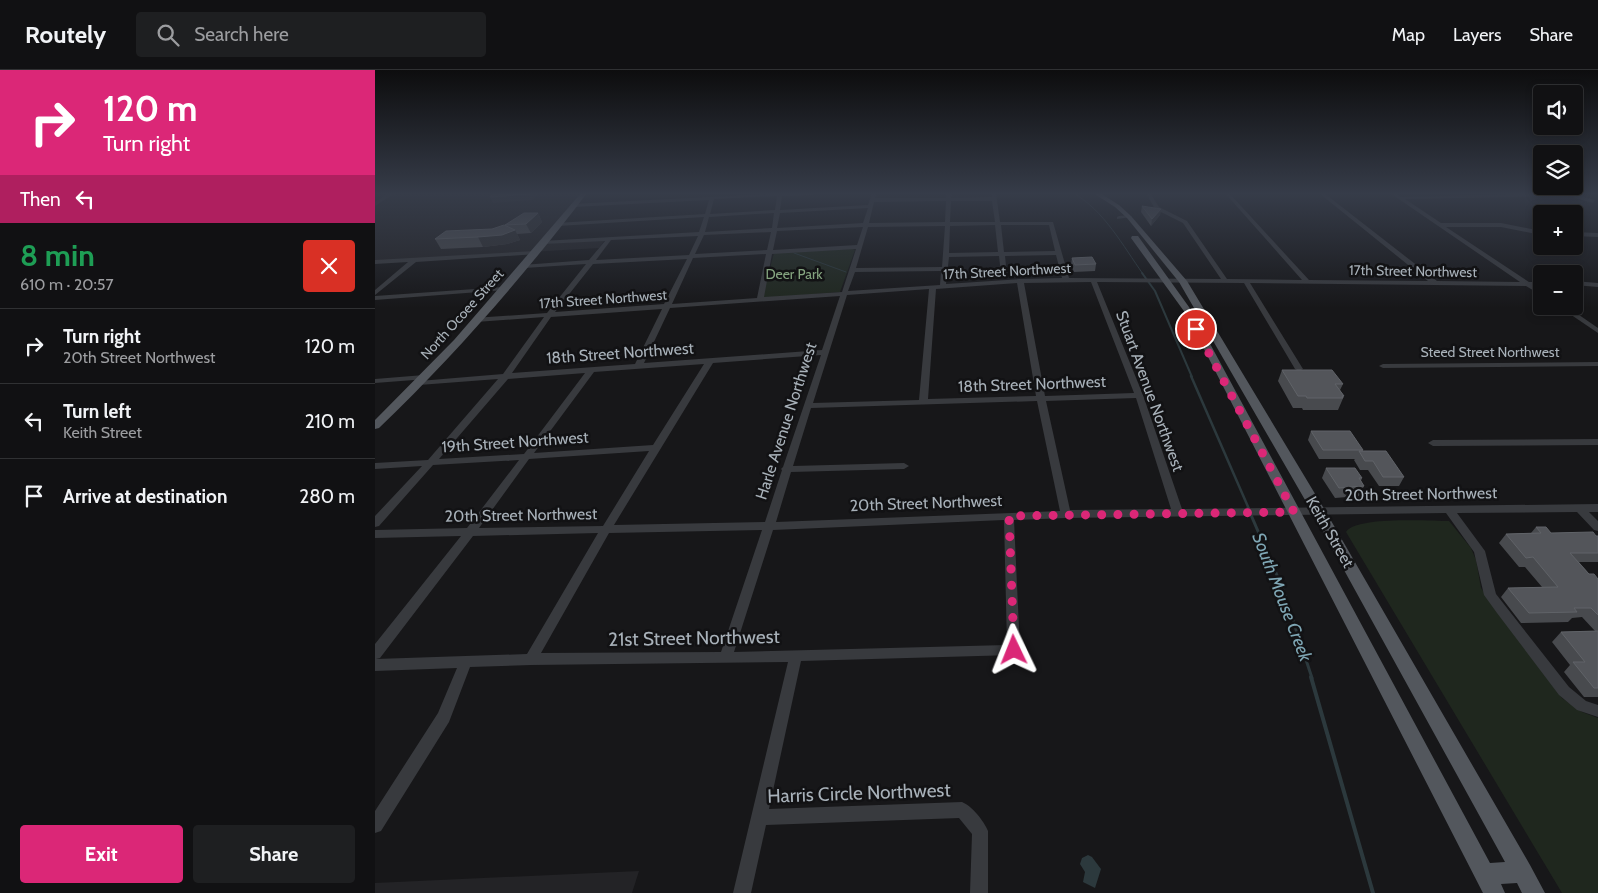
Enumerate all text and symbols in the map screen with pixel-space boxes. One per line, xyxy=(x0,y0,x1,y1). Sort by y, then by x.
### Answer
search box xyxy=(136,12,486,57)
text: Routely xyxy=(25,20,106,49)
icon: search xyxy=(154,21,182,49)
text: Search here xyxy=(194,23,289,46)
text: Map xyxy=(1392,24,1425,46)
text: Layers xyxy=(1453,24,1502,46)
text: Share xyxy=(1530,24,1573,46)
map controls xyxy=(1533,85,1583,315)
button: sound xyxy=(1533,85,1583,135)
text: 120 m xyxy=(103,87,197,130)
icon: right xyxy=(20,90,85,155)
text: Turn right xyxy=(103,130,190,157)
button: layers xyxy=(1533,145,1583,195)
icon: left xyxy=(71,185,99,213)
text: Then xyxy=(20,188,61,211)
button: + xyxy=(1533,205,1583,255)
text: 8 min xyxy=(20,237,95,274)
button: close xyxy=(303,240,355,292)
street label: 17th Street Northwest xyxy=(943,259,1072,283)
street label: 17th Street Northwest xyxy=(1349,261,1477,281)
street label: North Ocoee Street xyxy=(417,265,507,363)
park label: Deer Park xyxy=(765,265,823,283)
button: − xyxy=(1533,265,1583,315)
text: 610 m · 20:57 xyxy=(20,275,114,294)
street label: 17th Street Northwest xyxy=(539,286,668,312)
street label: Stuart Avenue Northwest xyxy=(1112,308,1188,474)
pin xyxy=(1175,308,1217,350)
icon: arrive xyxy=(1182,315,1210,343)
text: Turn right xyxy=(63,325,141,348)
icon: right xyxy=(20,332,48,360)
text: 120 m xyxy=(305,335,355,358)
street label: 18th Street Northwest xyxy=(546,338,695,368)
street label: Harle Avenue Northwest xyxy=(752,339,821,502)
street label: Steed Street Northwest xyxy=(1421,343,1560,361)
text: 20th Street Northwest xyxy=(63,348,216,367)
street label: 18th Street Northwest xyxy=(958,372,1107,396)
text: Turn left xyxy=(63,400,131,423)
icon: left xyxy=(20,407,48,435)
text: 210 m xyxy=(305,410,355,433)
text: Keith Street xyxy=(63,423,142,442)
street label: 19th Street Northwest xyxy=(441,427,590,457)
icon: arrive xyxy=(20,482,48,510)
street label: 20th Street Northwest xyxy=(1345,483,1498,505)
text: Arrive at destination xyxy=(63,485,227,508)
text: 280 m xyxy=(299,485,355,508)
street label: 20th Street Northwest xyxy=(849,491,1003,515)
street label: Keith Street xyxy=(1302,493,1358,571)
street label: 20th Street Northwest xyxy=(445,504,598,526)
water label: South Mouse Creek xyxy=(1247,529,1317,666)
position arrow xyxy=(987,623,1039,675)
street label: 21st Street Northwest xyxy=(608,625,781,651)
street label: Harris Circle Northwest xyxy=(767,778,952,808)
button: Exit xyxy=(20,825,183,883)
button: Share xyxy=(193,825,355,883)

